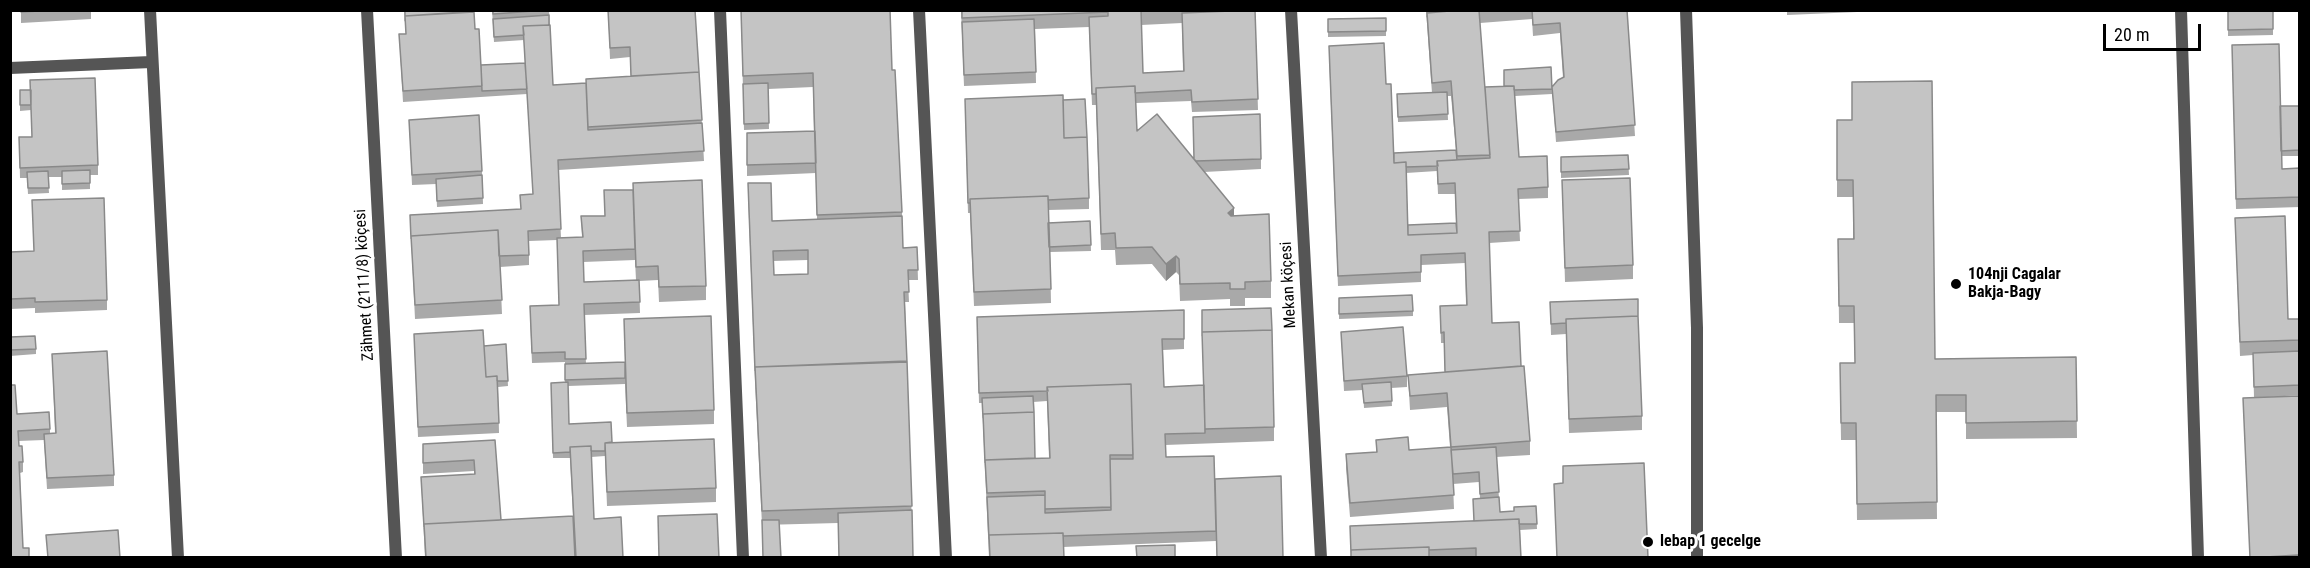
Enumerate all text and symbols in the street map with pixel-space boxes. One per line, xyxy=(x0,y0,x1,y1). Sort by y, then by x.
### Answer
scale bar xyxy=(2106,12,2204,50)
text: 20 m xyxy=(2114,24,2149,45)
street label: Zähmet (2111/8) köçesi xyxy=(351,209,379,361)
street label: Mekan köçesi xyxy=(1277,241,1301,329)
place label: 104nji Cagalar Bakja-Bagy xyxy=(1968,265,2061,303)
marker: 104nji Cagalar Bakja-Bagy xyxy=(1949,277,1963,291)
place label: lebap 1 gecelge xyxy=(1660,532,1761,552)
marker: lebap 1 gecelge xyxy=(1641,535,1655,549)

